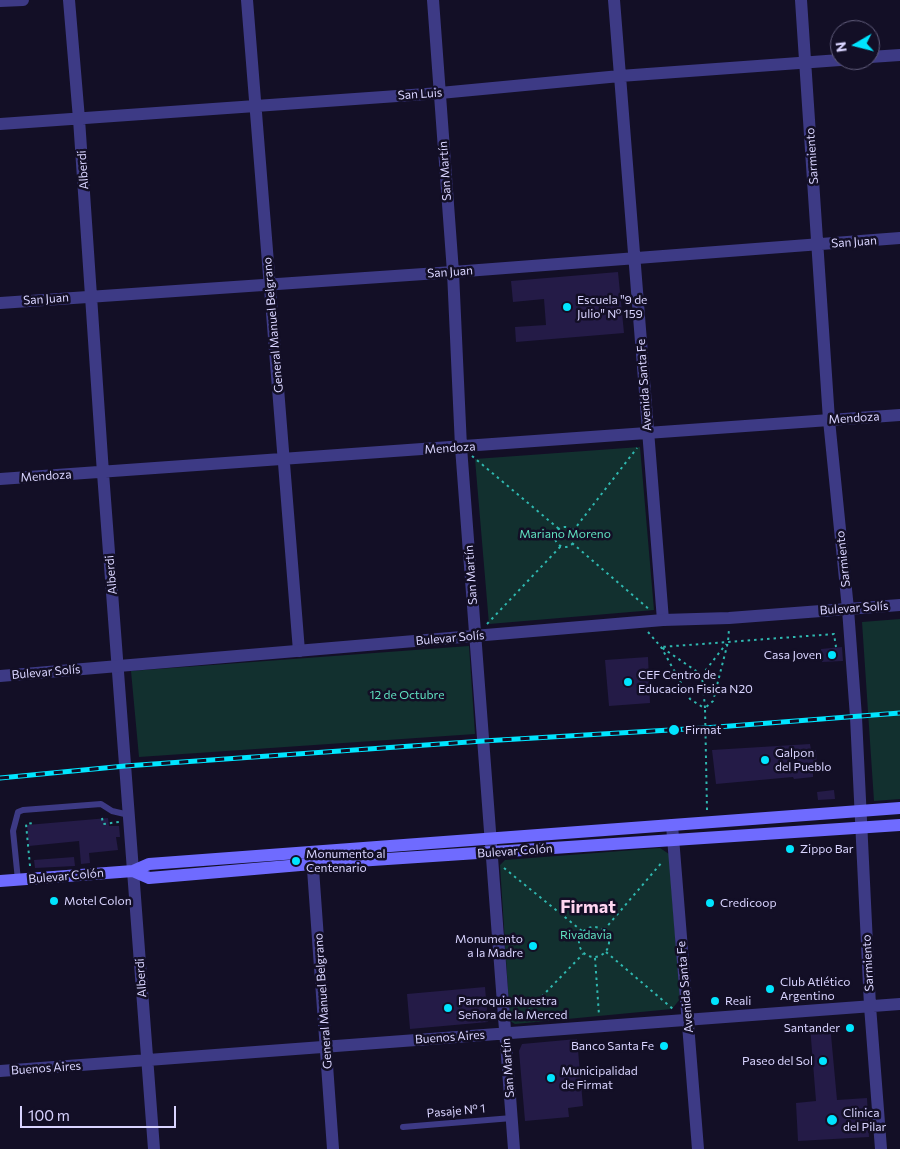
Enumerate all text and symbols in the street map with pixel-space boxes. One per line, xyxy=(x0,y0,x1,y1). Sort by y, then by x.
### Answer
north arrow xyxy=(830,20,880,70)
text: N xyxy=(831,41,850,53)
street label: San Luis xyxy=(397,85,443,103)
street label: Sarmiento xyxy=(803,127,821,185)
street label: San Martín xyxy=(436,141,454,201)
street label: Alberdi xyxy=(74,150,92,190)
street label: San Juan xyxy=(831,233,877,251)
street label: General Manuel Belgrano xyxy=(260,257,286,393)
street label: San Juan xyxy=(427,263,473,281)
street label: San Juan xyxy=(23,290,69,308)
place label: Escuela "9 de Julio" Nº 159 xyxy=(577,293,647,321)
marker: Escuela "9 de Julio" Nº 159 xyxy=(561,301,573,313)
street label: Avenida Santa Fe xyxy=(634,339,654,431)
street label: Mendoza xyxy=(828,409,880,427)
street label: Mendoza xyxy=(424,439,476,457)
street label: Mendoza xyxy=(20,467,72,485)
park label: Mariano Moreno xyxy=(519,527,611,541)
street label: Sarmiento xyxy=(833,530,853,588)
street label: San Martín xyxy=(462,545,480,605)
street label: Alberdi xyxy=(102,555,120,595)
street label: Bulevar Solís xyxy=(819,598,889,618)
street label: Bulevar Solís xyxy=(415,628,485,648)
place label: Casa Joven xyxy=(764,648,822,662)
marker: Casa Joven xyxy=(826,649,838,661)
street label: Bulevar Solís xyxy=(11,662,81,682)
place label: CEF Centro de Educacion Fisica N20 xyxy=(638,668,753,696)
marker: CEF Centro de Educacion Fisica N20 xyxy=(622,676,634,688)
park label: 12 de Octubre xyxy=(369,688,445,702)
marker: Firmat xyxy=(667,723,681,737)
place label: Firmat xyxy=(685,723,721,737)
place label: Galpon del Pueblo xyxy=(775,746,831,774)
marker: Galpon del Pueblo xyxy=(759,754,771,766)
street label: Bulevar Colón xyxy=(477,841,553,861)
place label: Zippo Bar xyxy=(800,842,854,856)
marker: Zippo Bar xyxy=(784,843,796,855)
place label: Monumento al Centenario xyxy=(306,847,386,875)
marker: Monumento al Centenario xyxy=(290,855,302,867)
street label: Bulevar Colón xyxy=(28,866,104,886)
place label: Motel Colon xyxy=(64,894,132,908)
marker: Motel Colon xyxy=(48,895,60,907)
district label: Firmat xyxy=(560,896,616,918)
place label: Credicoop xyxy=(720,896,777,910)
marker: Credicoop xyxy=(704,897,716,909)
park label: Rivadavia xyxy=(560,928,612,942)
place label: Monumento a la Madre xyxy=(455,932,523,960)
street label: General Manuel Belgrano xyxy=(311,933,335,1069)
street label: Sarmiento xyxy=(859,934,877,992)
marker: Monumento a la Madre xyxy=(527,940,539,952)
street label: Avenida Santa Fe xyxy=(674,940,696,1034)
street label: Alberdi xyxy=(132,958,150,998)
place label: Club Atlético Argentino xyxy=(780,975,850,1003)
marker: Club Atlético Argentino xyxy=(764,983,776,995)
place label: Parroquia Nuestra Señora de la Merced xyxy=(458,994,567,1022)
place label: Reali xyxy=(725,994,751,1008)
marker: Reali xyxy=(709,995,721,1007)
marker: Parroquia Nuestra Señora de la Merced xyxy=(442,1002,454,1014)
place label: Santander xyxy=(784,1021,840,1035)
marker: Santander xyxy=(844,1022,856,1034)
street label: Buenos Aires xyxy=(414,1027,486,1047)
street label: San Martín xyxy=(499,1038,517,1098)
place label: Banco Santa Fe xyxy=(571,1039,654,1053)
marker: Banco Santa Fe xyxy=(658,1040,670,1052)
place label: Paseo del Sol xyxy=(742,1054,813,1068)
marker: Paseo del Sol xyxy=(817,1055,829,1067)
street label: Buenos Aires xyxy=(10,1058,82,1078)
place label: Municipalidad de Firmat xyxy=(561,1064,638,1092)
marker: Municipalidad de Firmat xyxy=(545,1072,557,1084)
scale bar xyxy=(22,1096,179,1128)
street label: Pasaje Nº 1 xyxy=(426,1101,486,1121)
text: 100 m xyxy=(28,1106,70,1124)
place label: Clinica del Pilar xyxy=(843,1106,886,1134)
marker: Clinica del Pilar xyxy=(825,1113,839,1127)

